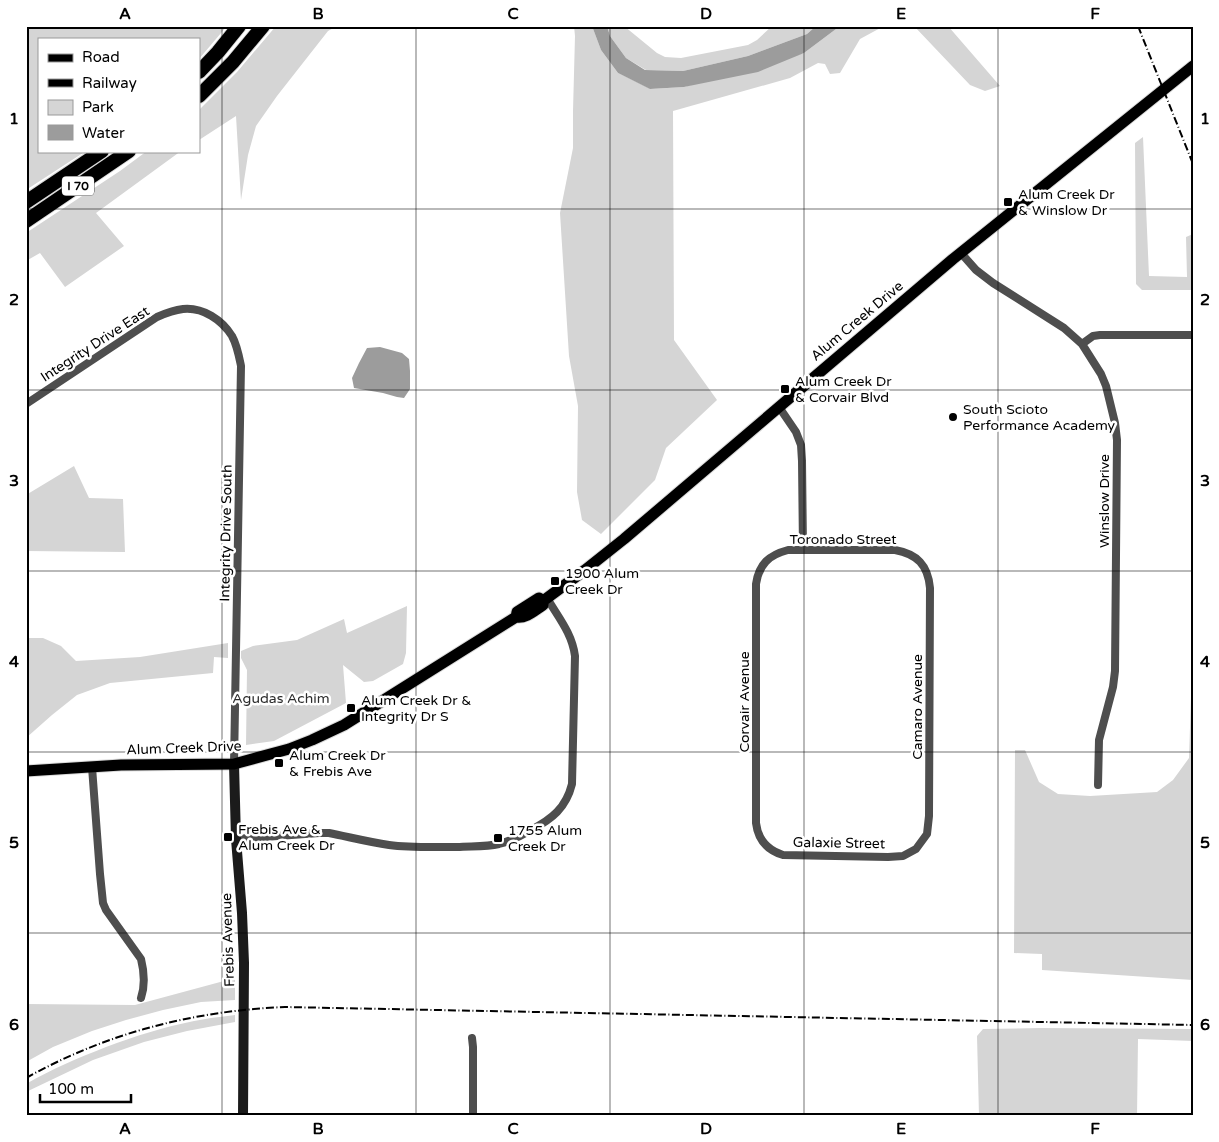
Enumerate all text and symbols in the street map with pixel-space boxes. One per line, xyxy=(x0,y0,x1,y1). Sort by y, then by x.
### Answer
text: A xyxy=(119,4,131,24)
text: B xyxy=(312,4,324,24)
text: C xyxy=(507,4,519,24)
text: D xyxy=(700,4,712,24)
text: E xyxy=(896,4,906,24)
text: F xyxy=(1090,4,1100,24)
legend xyxy=(38,38,200,152)
text: Road xyxy=(82,48,120,66)
text: Railway xyxy=(82,74,137,92)
text: Park xyxy=(82,98,114,116)
text: 1 xyxy=(9,109,19,129)
text: 1 xyxy=(1200,109,1210,129)
text: Water xyxy=(82,124,125,142)
road number: I 70 xyxy=(62,177,94,196)
place label: Alum Creek Dr & Winslow Dr xyxy=(1018,186,1115,219)
marker: Alum Creek Dr & Winslow Dr xyxy=(1002,196,1014,208)
street label: Alum Creek Drive xyxy=(807,277,907,365)
text: 2 xyxy=(9,290,19,310)
text: 2 xyxy=(1200,290,1210,310)
street label: Integrity Drive East xyxy=(37,302,153,386)
place label: Alum Creek Dr & Corvair Blvd xyxy=(795,373,892,406)
marker: Alum Creek Dr & Corvair Blvd xyxy=(779,383,791,395)
place label: South Scioto Performance Academy xyxy=(963,401,1116,434)
marker: South Scioto Performance Academy xyxy=(947,411,959,423)
street label: Winslow Drive xyxy=(1096,454,1113,548)
street label: Integrity Drive South xyxy=(216,464,236,602)
text: 3 xyxy=(9,471,19,491)
text: 3 xyxy=(1200,471,1210,491)
street label: Toronado Street xyxy=(789,531,897,548)
place label: 1900 Alum Creek Dr xyxy=(565,565,639,598)
marker: 1900 Alum Creek Dr xyxy=(549,575,561,587)
street label: Corvair Avenue xyxy=(736,651,753,753)
text: 4 xyxy=(9,652,19,672)
text: 4 xyxy=(1200,652,1210,672)
street label: Camaro Avenue xyxy=(909,654,926,760)
park label: Agudas Achim xyxy=(232,690,330,707)
place label: Alum Creek Dr & Integrity Dr S xyxy=(361,692,471,725)
marker: Alum Creek Dr & Integrity Dr S xyxy=(345,702,357,714)
street label: Alum Creek Drive xyxy=(126,737,242,759)
place label: Alum Creek Dr & Frebis Ave xyxy=(289,747,386,780)
marker: Alum Creek Dr & Frebis Ave xyxy=(273,757,285,769)
place label: Frebis Ave & Alum Creek Dr xyxy=(238,821,335,854)
place label: 1755 Alum Creek Dr xyxy=(508,822,582,855)
marker: Frebis Ave & Alum Creek Dr xyxy=(222,831,234,843)
marker: 1755 Alum Creek Dr xyxy=(492,832,504,844)
text: 5 xyxy=(9,833,19,853)
text: 5 xyxy=(1200,833,1210,853)
street label: Galaxie Street xyxy=(793,834,886,852)
street label: Frebis Avenue xyxy=(218,893,238,987)
text: 6 xyxy=(9,1015,19,1035)
text: 6 xyxy=(1200,1015,1210,1035)
scale bar xyxy=(40,1072,131,1104)
text: 100 m xyxy=(48,1080,94,1098)
text: A xyxy=(119,1119,131,1139)
text: B xyxy=(312,1119,324,1139)
text: C xyxy=(507,1119,519,1139)
text: D xyxy=(700,1119,712,1139)
text: E xyxy=(896,1119,906,1139)
text: F xyxy=(1090,1119,1100,1139)

